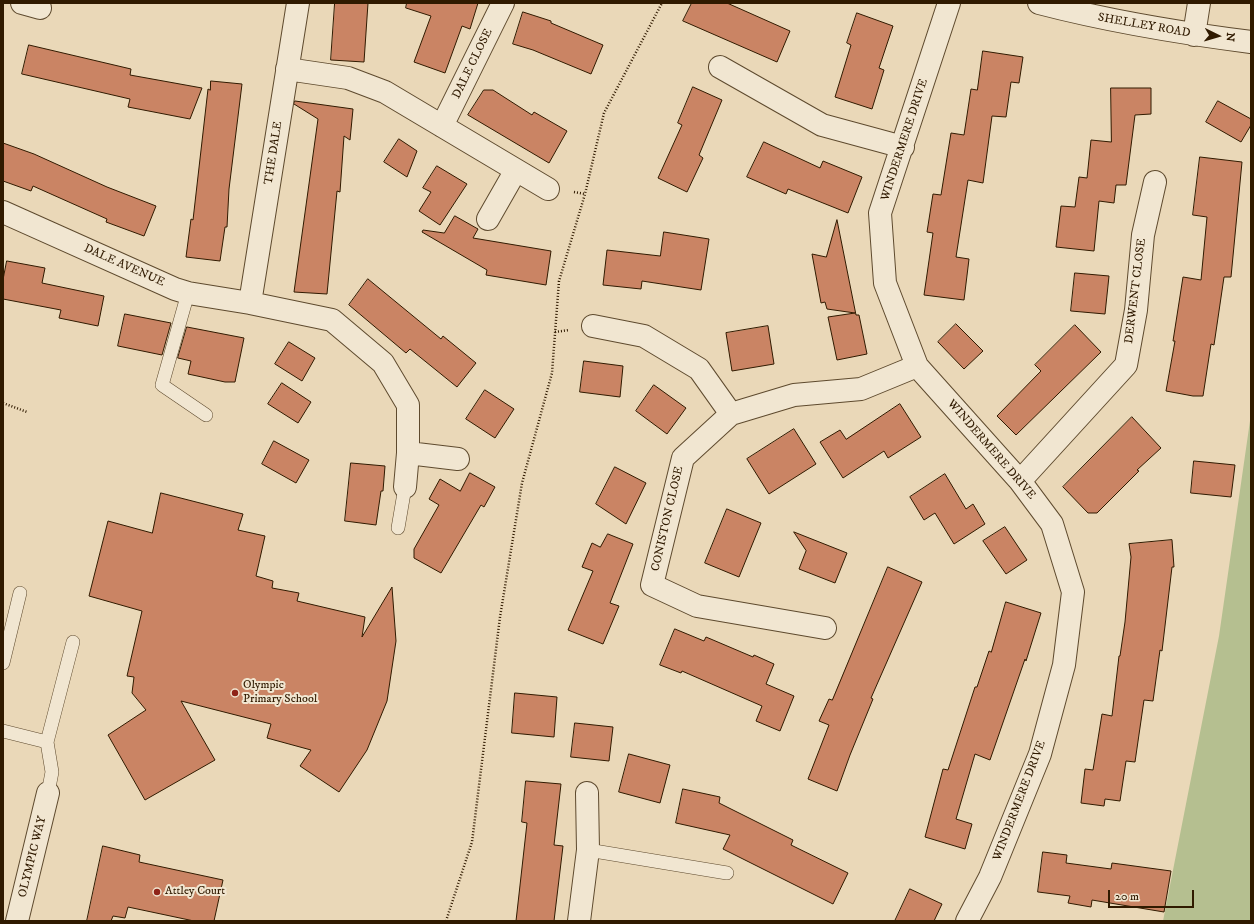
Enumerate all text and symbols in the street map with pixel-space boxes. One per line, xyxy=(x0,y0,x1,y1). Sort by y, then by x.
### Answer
street label: SHELLEY ROAD xyxy=(1097,11,1191,41)
north arrow xyxy=(1198,16,1238,56)
street label: DALE CLOSE xyxy=(450,27,496,101)
text: N xyxy=(1223,32,1237,42)
street label: WINDERMERE DRIVE xyxy=(878,77,932,203)
street label: THE DALE xyxy=(262,120,286,186)
street label: DERWENT CLOSE xyxy=(1122,238,1150,344)
street label: DALE AVENUE xyxy=(81,242,167,290)
street label: WINDERMERE DRIVE xyxy=(944,397,1038,503)
street label: CONISTON CLOSE xyxy=(649,465,687,573)
place label: Olympic Primary School xyxy=(243,679,317,707)
marker: Olympic Primary School xyxy=(230,688,240,698)
street label: WINDERMERE DRIVE xyxy=(990,739,1050,863)
street label: OLYMPIC WAY xyxy=(16,815,50,899)
scale bar xyxy=(1110,882,1196,908)
place label: Attley Court xyxy=(165,885,225,899)
marker: Attley Court xyxy=(152,887,162,897)
text: 20 m xyxy=(1115,889,1139,904)

